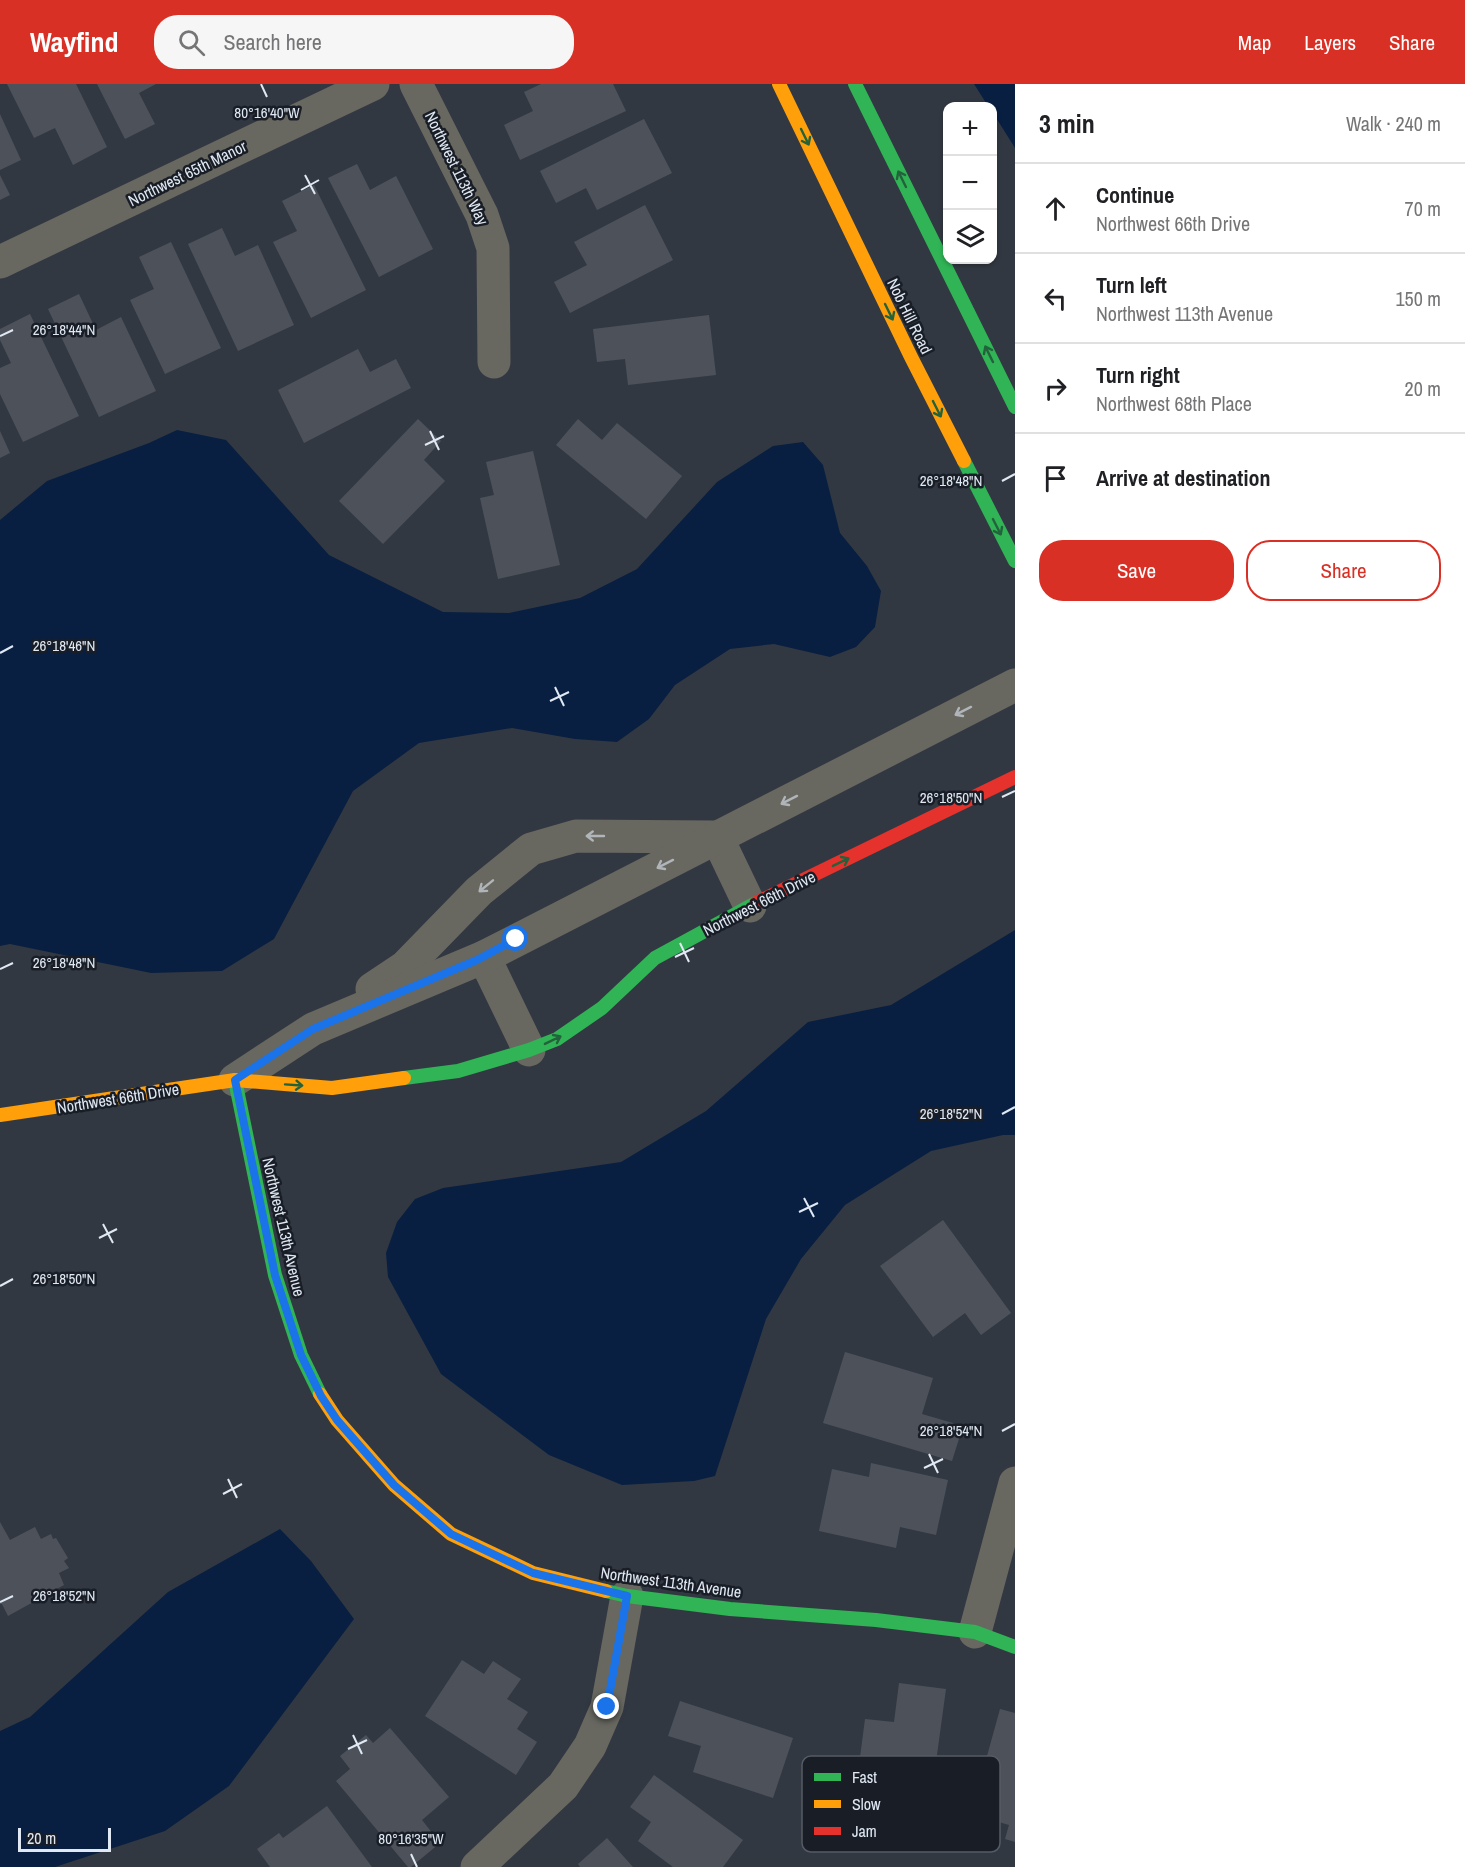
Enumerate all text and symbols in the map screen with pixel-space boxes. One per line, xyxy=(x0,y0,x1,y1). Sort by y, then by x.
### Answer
search box xyxy=(154,15,574,69)
text: Wayfind xyxy=(30,23,118,61)
icon: search xyxy=(175,26,208,59)
text: Search here xyxy=(223,27,322,57)
text: Map xyxy=(1238,28,1271,57)
text: Layers xyxy=(1304,28,1356,57)
text: Share xyxy=(1389,28,1435,57)
text: 80°16'40"W xyxy=(234,102,300,123)
map controls xyxy=(943,102,997,264)
button: + xyxy=(943,102,997,156)
text: 3 min xyxy=(1039,106,1095,141)
street label: Northwest 113th Way xyxy=(420,107,494,229)
text: Walk · 240 m xyxy=(1346,110,1441,137)
one-way arrow xyxy=(799,127,811,145)
street label: Northwest 65th Manor xyxy=(124,135,250,211)
button: − xyxy=(943,156,997,210)
one-way arrow xyxy=(896,171,908,189)
text: Continue xyxy=(1096,180,1174,210)
icon: ahead xyxy=(1039,192,1072,225)
text: 70 m xyxy=(1405,195,1441,222)
button: layers xyxy=(943,210,997,264)
text: Northwest 66th Drive xyxy=(1096,210,1250,237)
text: Turn left xyxy=(1096,270,1167,300)
street label: Nob Hill Road xyxy=(882,274,938,358)
icon: left xyxy=(1039,282,1072,315)
text: 150 m xyxy=(1395,285,1441,312)
text: Northwest 113th Avenue xyxy=(1096,300,1273,327)
one-way arrow xyxy=(884,303,896,321)
text: 26°18'44"N xyxy=(33,319,95,340)
one-way arrow xyxy=(983,346,994,364)
text: Turn right xyxy=(1096,360,1180,390)
icon: right xyxy=(1039,372,1072,405)
text: 20 m xyxy=(1405,375,1441,402)
text: Northwest 68th Place xyxy=(1096,390,1252,417)
one-way arrow xyxy=(932,400,944,418)
icon: arrive xyxy=(1039,462,1072,495)
text: Arrive at destination xyxy=(1096,463,1270,493)
text: 26°18'48"N xyxy=(920,470,982,491)
one-way arrow xyxy=(992,517,1004,535)
button: Save xyxy=(1039,540,1234,601)
button: Share xyxy=(1246,540,1441,601)
text: 26°18'46"N xyxy=(33,635,95,656)
one-way arrow xyxy=(954,706,972,718)
text: 26°18'50"N xyxy=(920,787,982,808)
one-way arrow xyxy=(781,795,799,806)
one-way arrow xyxy=(586,830,606,842)
one-way arrow xyxy=(831,855,849,867)
one-way arrow xyxy=(656,858,674,870)
street label: Northwest 66th Drive xyxy=(699,865,819,941)
one-way arrow xyxy=(479,879,494,893)
route start xyxy=(502,925,528,951)
text: 26°18'48"N xyxy=(33,952,95,973)
one-way arrow xyxy=(544,1033,562,1045)
street label: Northwest 66th Drive xyxy=(55,1077,181,1119)
one-way arrow xyxy=(283,1080,303,1091)
text: 26°18'52"N xyxy=(920,1103,982,1124)
street label: Northwest 113th Avenue xyxy=(257,1155,311,1299)
text: 26°18'50"N xyxy=(33,1268,95,1289)
text: 26°18'54"N xyxy=(920,1420,982,1441)
street label: Northwest 113th Avenue xyxy=(599,1561,743,1603)
text: 26°18'52"N xyxy=(33,1585,95,1606)
route end xyxy=(593,1693,619,1719)
legend xyxy=(802,1756,1000,1852)
text: Fast xyxy=(852,1766,877,1788)
text: Slow xyxy=(852,1793,881,1815)
text: Jam xyxy=(852,1820,877,1842)
scale bar xyxy=(18,1825,111,1852)
text: 20 m xyxy=(27,1827,56,1849)
text: 80°16'35"W xyxy=(378,1828,444,1849)

